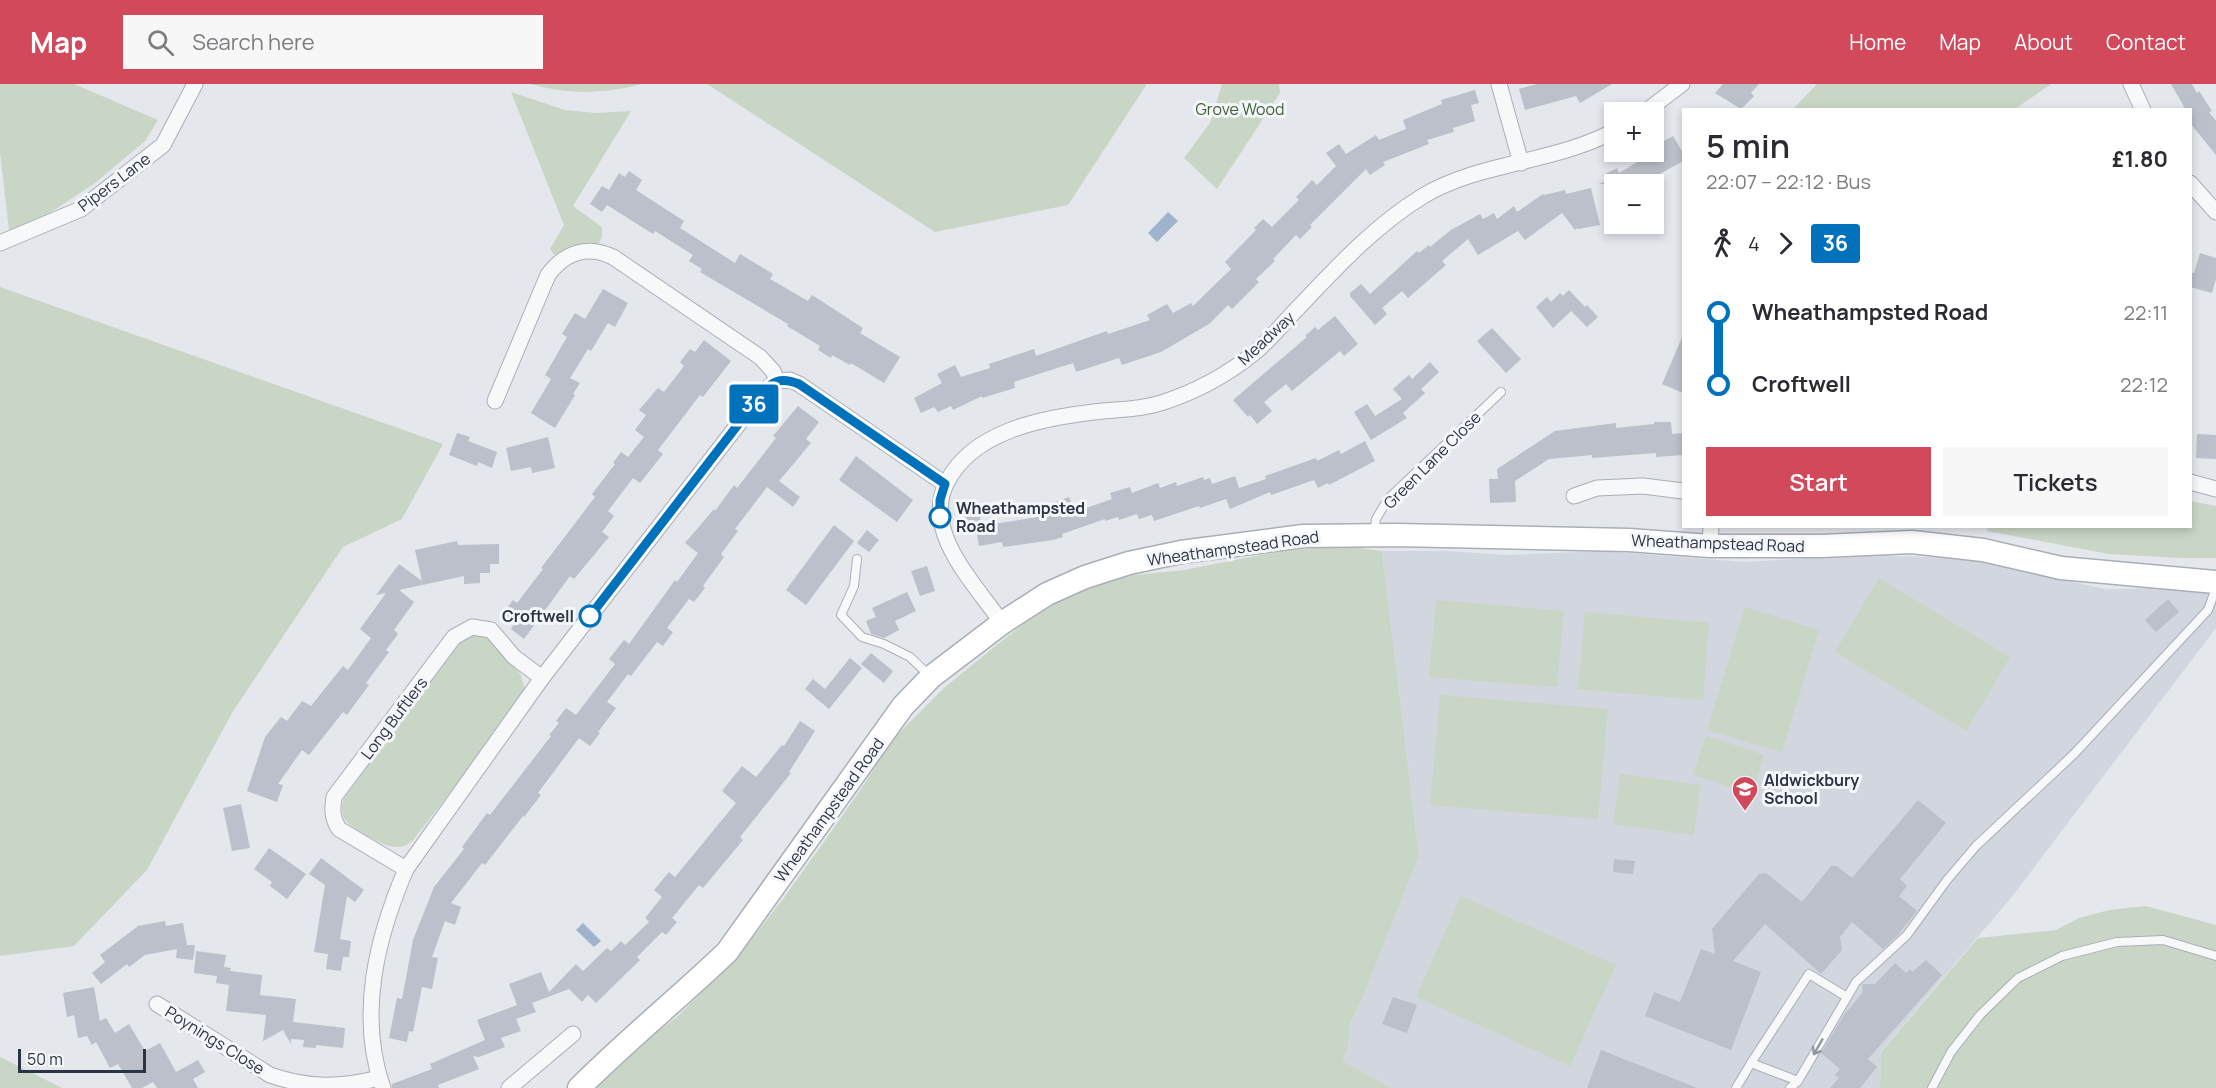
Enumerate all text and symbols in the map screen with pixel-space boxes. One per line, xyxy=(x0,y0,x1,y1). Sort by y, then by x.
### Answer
search box xyxy=(123,15,543,69)
text: Map xyxy=(30,23,87,61)
icon: search xyxy=(144,26,177,59)
text: Search here xyxy=(192,27,315,57)
text: Home xyxy=(1849,28,1906,56)
text: Map xyxy=(1939,28,1981,56)
text: About xyxy=(2014,28,2073,56)
text: Contact xyxy=(2106,28,2186,56)
park label: Grove Wood xyxy=(1196,98,1284,120)
map controls xyxy=(1604,102,1664,234)
button: + xyxy=(1604,102,1664,162)
text: 5 min xyxy=(1706,123,1790,168)
text: £1.80 xyxy=(2112,144,2168,174)
street label: Pipers Lane xyxy=(73,148,155,216)
text: 22:07 – 22:12 · Bus xyxy=(1706,168,1871,195)
button: − xyxy=(1604,174,1664,234)
icon: walk xyxy=(1706,227,1739,260)
icon: forward xyxy=(1769,227,1802,260)
text: 36 xyxy=(1823,229,1848,257)
text: 4 xyxy=(1748,230,1760,257)
text: Wheathampsted Road xyxy=(1752,297,1988,327)
text: 22:11 xyxy=(2124,299,2168,326)
street label: Meadway xyxy=(1233,306,1299,370)
text: Croftwell xyxy=(1752,369,1851,399)
text: 22:12 xyxy=(2120,371,2168,398)
line badge: 36 xyxy=(727,384,781,424)
text: 36 xyxy=(741,390,767,418)
street label: Green Lane Close xyxy=(1378,406,1486,514)
button: Start xyxy=(1706,447,1931,516)
button: Tickets xyxy=(1943,447,2168,516)
place label: Wheathampsted Road xyxy=(956,497,1085,537)
marker: Wheathampsted Road xyxy=(929,506,951,528)
street label: Wheathampstead Road xyxy=(1146,525,1320,571)
street label: Wheathampstead Road xyxy=(1631,529,1805,557)
place label: Croftwell xyxy=(502,605,574,627)
marker: Croftwell xyxy=(579,605,601,627)
street label: Long Buftlers xyxy=(356,672,432,764)
street label: Wheathampstead Road xyxy=(769,733,889,887)
place label: Aldwickbury School xyxy=(1764,769,1859,809)
school or university icon: Aldwickbury School xyxy=(1730,774,1760,812)
street label: Poynings Close xyxy=(161,1001,269,1079)
one-way arrow xyxy=(1811,1038,1823,1055)
scale bar xyxy=(18,1046,146,1074)
text: 50 m xyxy=(27,1048,63,1070)

